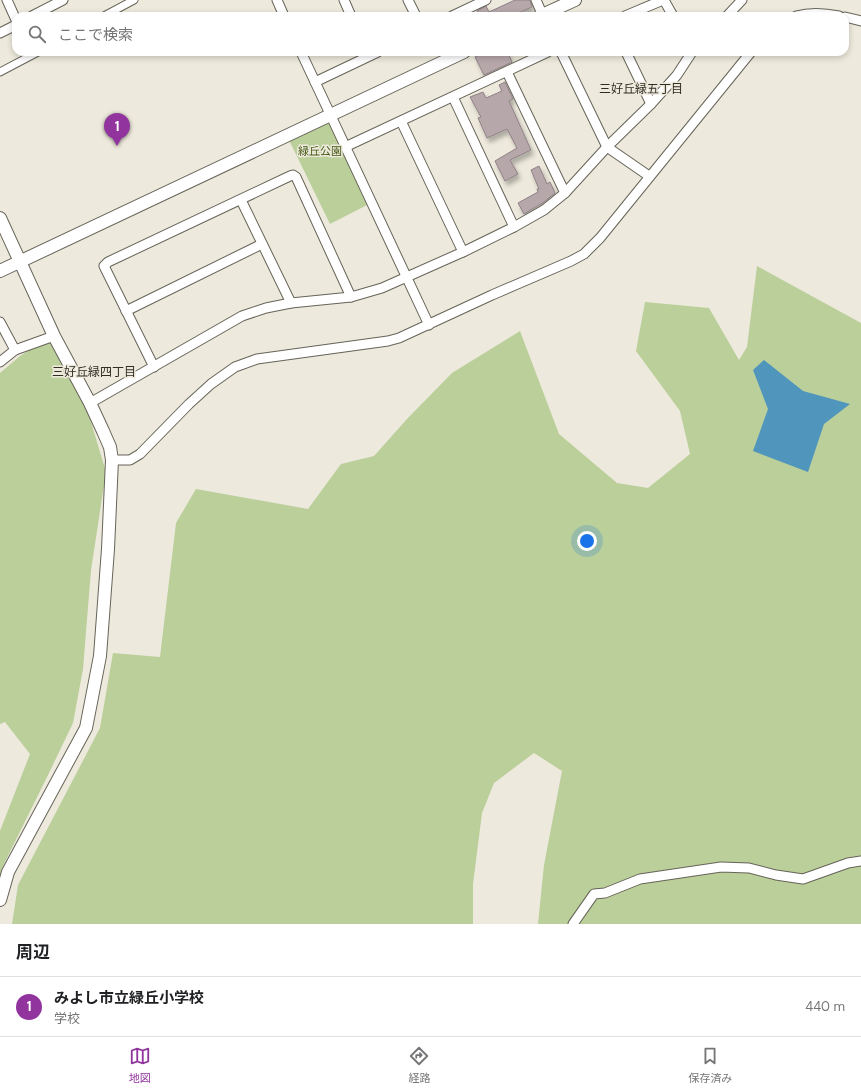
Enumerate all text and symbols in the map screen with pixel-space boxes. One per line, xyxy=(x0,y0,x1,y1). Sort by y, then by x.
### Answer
search box xyxy=(12,12,849,56)
icon: search xyxy=(26,23,48,45)
text: ここで検索 xyxy=(58,25,133,45)
district label: 三好丘緑五丁目 xyxy=(599,81,683,97)
pin: 1 xyxy=(104,113,130,146)
park label: 緑丘公園 xyxy=(298,144,342,158)
district label: 三好丘緑四丁目 xyxy=(52,364,136,380)
your location xyxy=(577,531,597,551)
text: 周辺 xyxy=(16,941,50,963)
text: みよし市立緑丘小学校 xyxy=(54,988,204,1008)
text: 1 xyxy=(27,998,31,1015)
text: 440 m xyxy=(805,998,845,1015)
text: 学校 xyxy=(54,1010,80,1027)
tab: 地図 xyxy=(129,1045,151,1085)
tab: 経路 xyxy=(408,1045,430,1085)
tab: 保存済み xyxy=(688,1045,732,1085)

